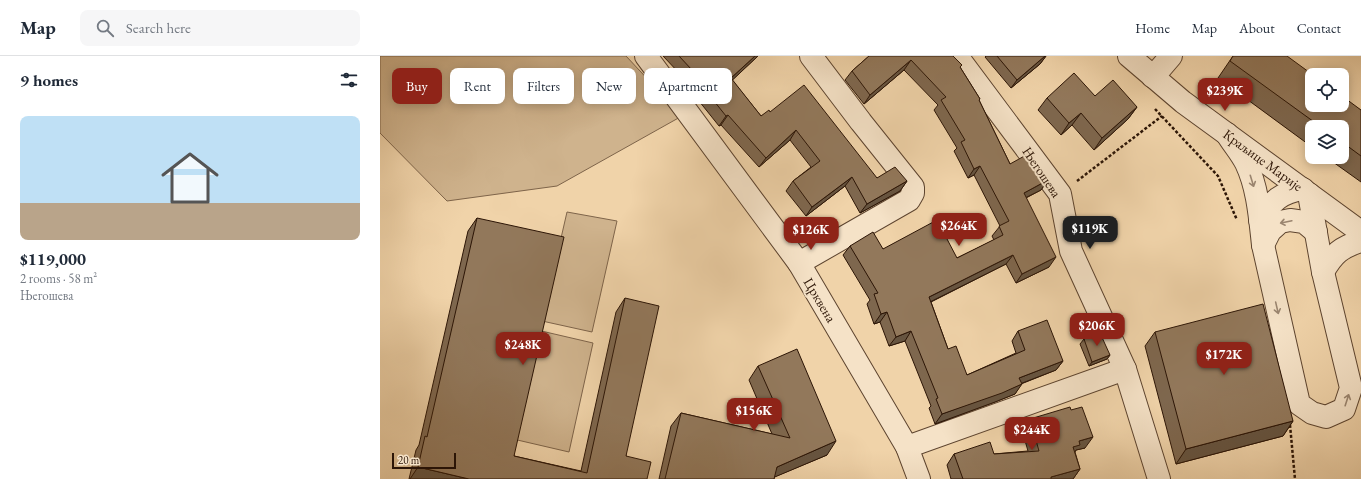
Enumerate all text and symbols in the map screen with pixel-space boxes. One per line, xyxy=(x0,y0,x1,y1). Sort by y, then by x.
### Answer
search box xyxy=(80,10,360,46)
text: Map xyxy=(20,15,56,40)
icon: search xyxy=(94,17,116,39)
text: Search here xyxy=(126,18,191,37)
text: Home xyxy=(1135,19,1170,37)
text: Map xyxy=(1192,19,1217,37)
text: About xyxy=(1239,19,1275,37)
text: Contact xyxy=(1297,19,1341,37)
chip: Buy xyxy=(392,68,442,104)
chip: Rent xyxy=(450,68,505,104)
chip: Filters xyxy=(513,68,574,104)
chip: New xyxy=(582,68,636,104)
chip: Apartment xyxy=(644,68,732,104)
map controls xyxy=(1305,68,1349,164)
button: locate xyxy=(1305,68,1349,112)
text: 9 homes xyxy=(20,69,78,91)
icon: filters xyxy=(338,69,360,91)
pin: $239K xyxy=(1197,78,1253,112)
text: $239K xyxy=(1207,82,1243,99)
button: layers xyxy=(1305,120,1349,164)
street label: Краљице Марије xyxy=(1220,125,1307,195)
icon: home xyxy=(154,142,226,214)
street label: Његошева xyxy=(1018,143,1066,201)
one-way arrow xyxy=(1249,174,1256,187)
pin: $264K xyxy=(931,213,987,247)
pin: $119K xyxy=(1062,216,1118,250)
pin: $126K xyxy=(783,217,839,251)
text: $264K xyxy=(941,217,977,234)
one-way arrow xyxy=(1279,218,1292,226)
text: $119K xyxy=(1072,220,1108,237)
text: $126K xyxy=(793,221,829,238)
text: $119,000 xyxy=(20,248,86,270)
text: 2 rooms · 58 m² xyxy=(20,270,97,287)
street label: Црквена xyxy=(800,274,841,326)
text: Његошева xyxy=(20,287,73,304)
one-way arrow xyxy=(1274,301,1282,314)
pin: $206K xyxy=(1069,313,1125,347)
text: $206K xyxy=(1079,317,1115,334)
pin: $248K xyxy=(495,332,551,366)
text: $248K xyxy=(505,336,541,353)
pin: $172K xyxy=(1196,342,1252,376)
text: $172K xyxy=(1206,346,1242,363)
one-way arrow xyxy=(1344,394,1351,407)
pin: $156K xyxy=(726,398,782,432)
text: $156K xyxy=(736,402,772,419)
pin: $244K xyxy=(1004,417,1060,451)
text: $244K xyxy=(1014,421,1050,438)
scale bar xyxy=(392,451,456,470)
text: 20 m xyxy=(398,453,419,467)

